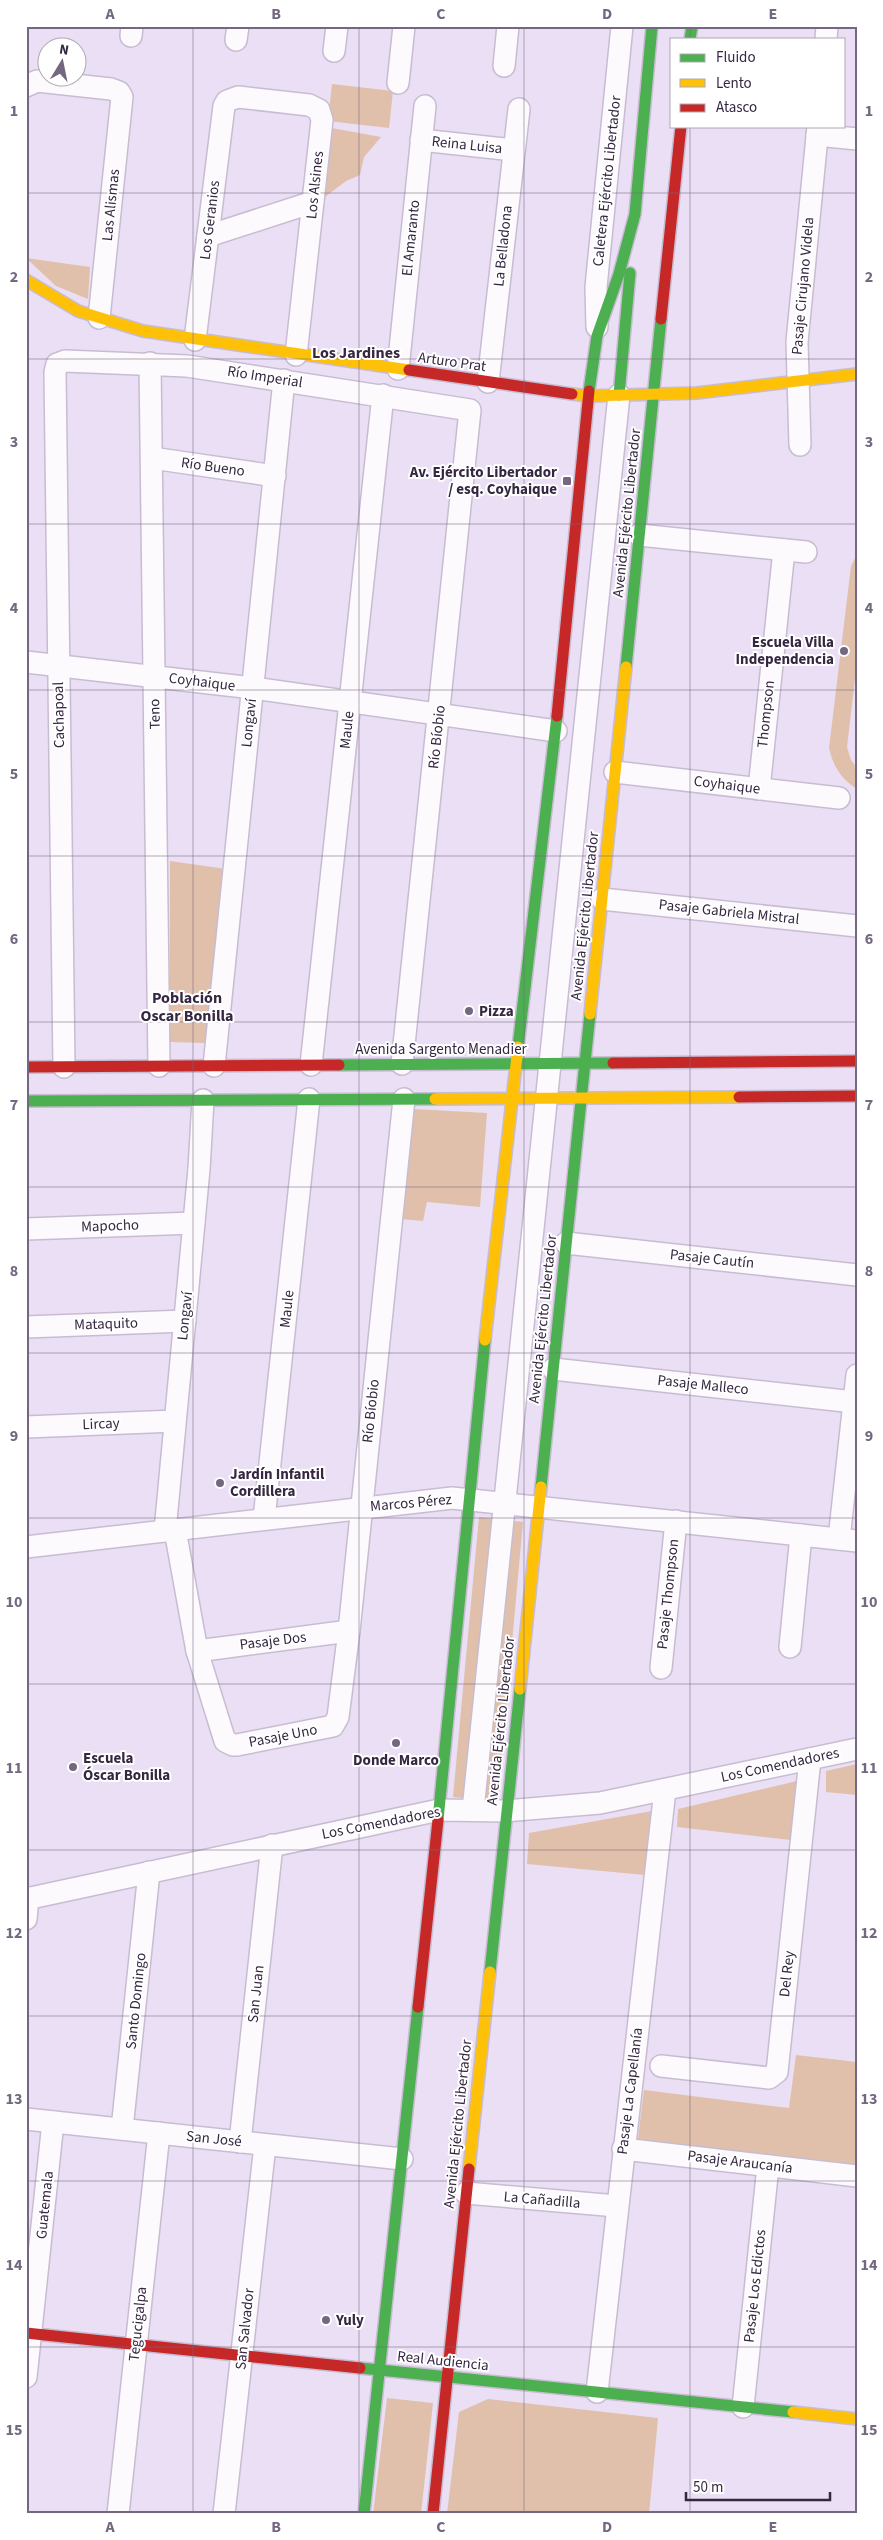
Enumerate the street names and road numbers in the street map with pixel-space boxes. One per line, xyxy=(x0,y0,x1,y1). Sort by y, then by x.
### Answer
street label: Caletera Ejército Libertador xyxy=(588,94,626,267)
street label: Reina Luisa xyxy=(431,131,503,159)
street label: Los Alsines xyxy=(301,150,329,220)
street label: Las Alismas xyxy=(97,168,125,242)
street label: Los Geranios xyxy=(195,179,225,261)
street label: El Amaranto xyxy=(397,199,425,277)
street label: La Belladona xyxy=(488,204,518,288)
street label: Pasaje Cirujano Videla xyxy=(787,216,819,356)
street label: Arturo Prat xyxy=(417,347,487,377)
street label: Río Imperial xyxy=(226,361,304,393)
street label: Avenida Ejército Libertador xyxy=(608,427,646,598)
street label: Río Bueno xyxy=(180,452,246,482)
street label: Coyhaique xyxy=(167,667,237,697)
street label: Thompson xyxy=(752,679,780,749)
street label: Cachapoal xyxy=(48,681,70,748)
street label: Longaví xyxy=(236,696,262,748)
street label: Teno xyxy=(144,698,166,730)
street label: Río Bíobio xyxy=(423,704,451,770)
street label: Maule xyxy=(335,710,359,750)
street label: Coyhaique xyxy=(692,770,762,800)
street label: Avenida Ejército Libertador xyxy=(566,830,604,1001)
street label: Pasaje Gabriela Mistral xyxy=(658,894,800,930)
street label: Avenida Sargento Menadier xyxy=(355,1039,528,1060)
street label: Mapocho xyxy=(81,1214,139,1238)
street label: Avenida Ejército Libertador xyxy=(524,1233,562,1404)
street label: Pasaje Cautín xyxy=(669,1244,755,1274)
street label: Longaví xyxy=(172,1289,198,1341)
street label: Maule xyxy=(275,1289,299,1329)
street label: Mataquito xyxy=(74,1312,138,1336)
street label: Pasaje Malleco xyxy=(656,1370,750,1400)
street label: Río Bíobio xyxy=(357,1378,385,1444)
street label: Lircay xyxy=(82,1413,120,1435)
street label: Marcos Pérez xyxy=(369,1489,453,1517)
street label: Pasaje Thompson xyxy=(652,1538,684,1650)
street label: Pasaje Dos xyxy=(238,1626,308,1656)
street label: Avenida Ejército Libertador xyxy=(482,1635,520,1806)
street label: Pasaje Uno xyxy=(247,1719,319,1753)
street label: Los Comendadores xyxy=(719,1742,841,1788)
street label: Los Comendadores xyxy=(320,1801,442,1845)
street label: Del Rey xyxy=(774,1950,800,1998)
street label: Santo Domingo xyxy=(120,1952,152,2050)
street label: San Juan xyxy=(243,1964,269,2024)
street label: Pasaje La Capellanía xyxy=(612,2026,648,2156)
street label: Avenida Ejército Libertador xyxy=(439,2038,477,2209)
street label: San José xyxy=(185,2126,243,2152)
street label: Pasaje Araucanía xyxy=(686,2145,794,2179)
street label: Guatemala xyxy=(31,2170,59,2240)
street label: La Cañadilla xyxy=(503,2186,581,2214)
street label: Pasaje Los Edictos xyxy=(739,2228,771,2344)
street label: Tegucigalpa xyxy=(124,2286,152,2362)
street label: San Salvador xyxy=(230,2286,260,2371)
street label: Real Audiencia xyxy=(396,2346,490,2376)

